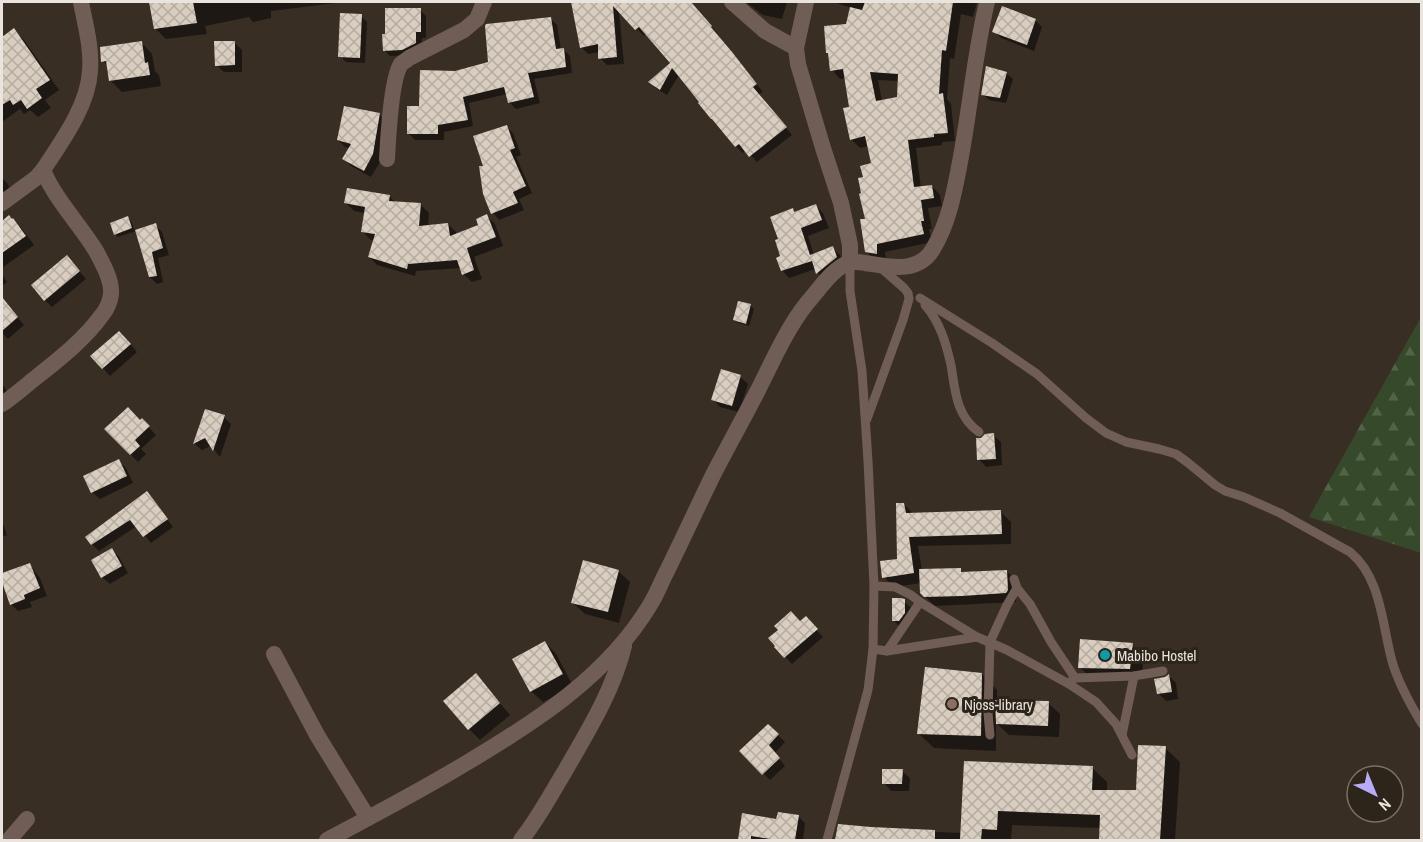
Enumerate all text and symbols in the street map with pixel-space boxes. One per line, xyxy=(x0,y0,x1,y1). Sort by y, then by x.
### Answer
place label: Mabibo Hostel xyxy=(1117,645,1196,666)
marker: Mabibo Hostel xyxy=(1098,648,1112,662)
place label: Njoss-library xyxy=(964,694,1034,715)
marker: Njoss-library xyxy=(945,697,959,711)
north arrow xyxy=(1345,764,1405,824)
text: N xyxy=(1374,794,1396,816)

